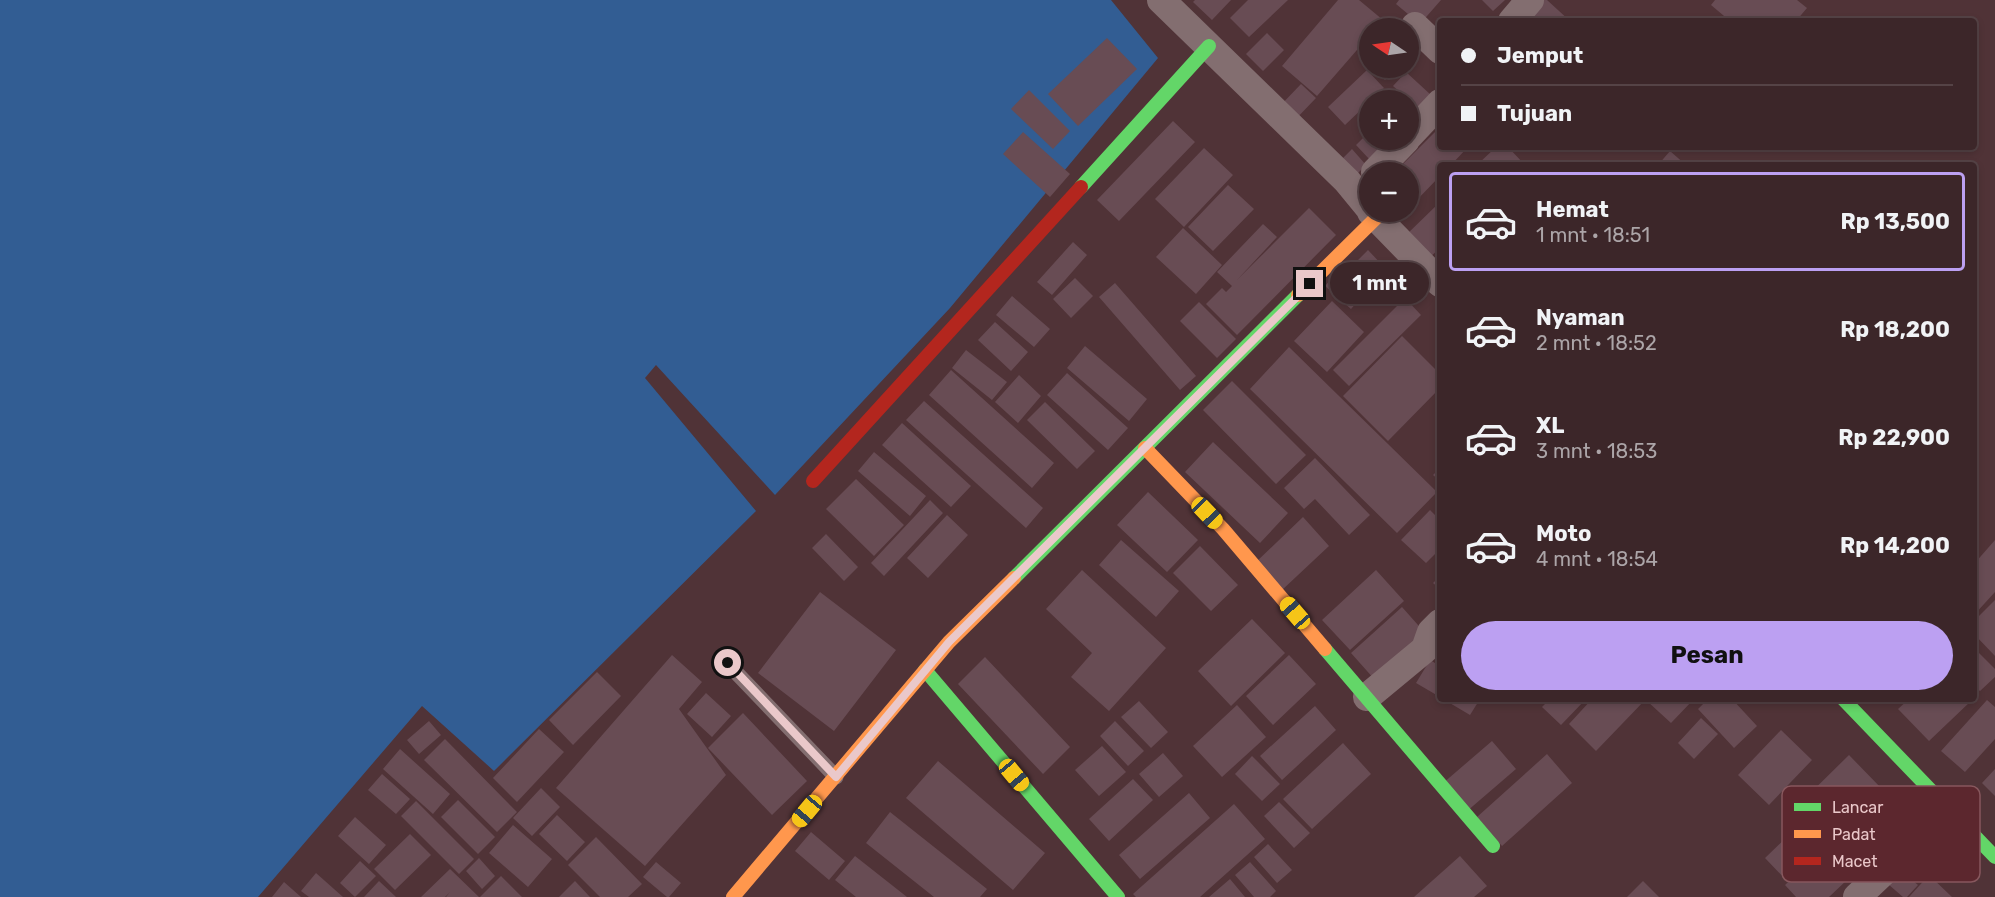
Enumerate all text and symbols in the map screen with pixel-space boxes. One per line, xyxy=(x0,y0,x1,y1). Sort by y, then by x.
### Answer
north arrow xyxy=(1359,18,1419,78)
map controls xyxy=(1359,18,1419,222)
text: Jemput xyxy=(1497,42,1583,69)
button: + xyxy=(1359,90,1419,150)
text: Tujuan xyxy=(1497,100,1572,127)
button: − xyxy=(1359,162,1419,222)
icon: car xyxy=(1464,195,1518,249)
text: Hemat xyxy=(1536,196,1609,223)
text: Rp 13,500 xyxy=(1841,208,1950,235)
text: 1 mnt · 18:51 xyxy=(1536,223,1650,247)
callout: 1 mnt xyxy=(1331,263,1430,305)
route end xyxy=(1296,270,1323,297)
text: 1 mnt xyxy=(1352,271,1407,295)
icon: car xyxy=(1464,303,1518,357)
text: Nyaman xyxy=(1536,304,1625,331)
text: Rp 18,200 xyxy=(1840,316,1950,343)
text: 2 mnt · 18:52 xyxy=(1536,331,1657,355)
icon: car xyxy=(1464,411,1518,465)
text: XL xyxy=(1536,412,1564,439)
text: Rp 22,900 xyxy=(1838,424,1950,451)
text: 3 mnt · 18:53 xyxy=(1536,439,1657,463)
car xyxy=(1188,494,1226,532)
icon: car xyxy=(1464,519,1518,573)
text: Moto xyxy=(1536,520,1591,547)
text: Rp 14,200 xyxy=(1840,532,1950,559)
text: 4 mnt · 18:54 xyxy=(1536,547,1658,571)
car xyxy=(1276,594,1314,632)
button: Pesan xyxy=(1461,621,1953,690)
route start xyxy=(714,649,741,676)
car xyxy=(996,755,1032,795)
legend xyxy=(1782,786,1980,882)
car xyxy=(789,791,825,831)
text: Lancar xyxy=(1832,798,1883,817)
text: Padat xyxy=(1832,825,1875,844)
text: Macet xyxy=(1832,852,1878,871)

